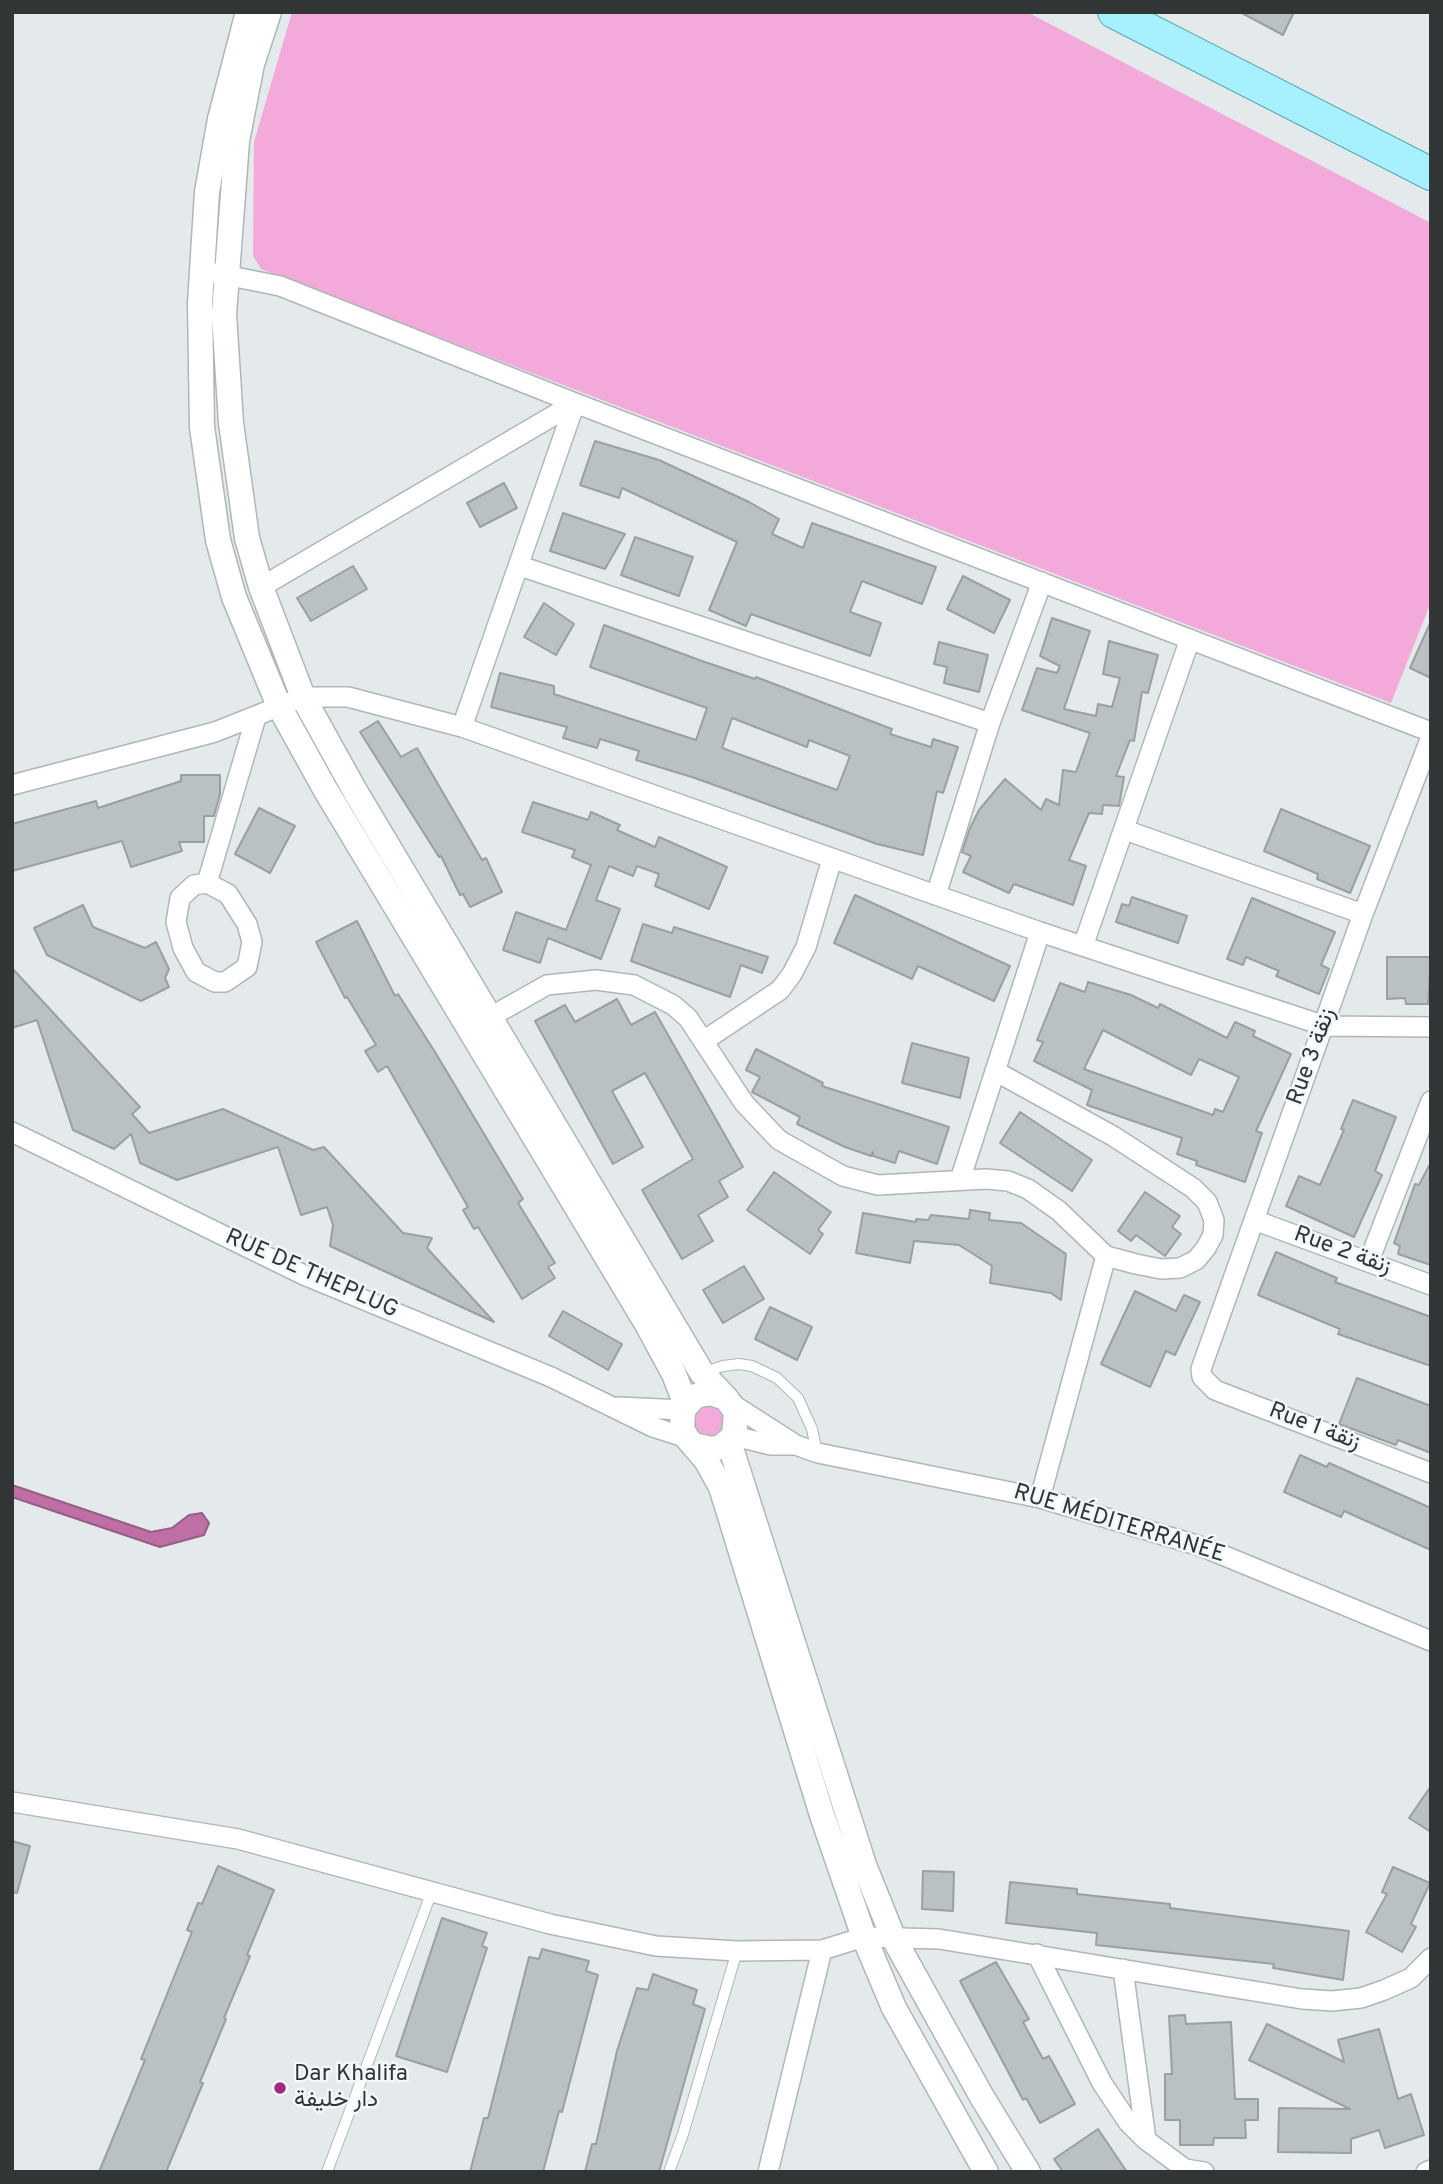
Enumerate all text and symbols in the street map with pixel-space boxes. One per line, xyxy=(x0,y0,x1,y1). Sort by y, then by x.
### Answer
street label: Rue 3 زنقة xyxy=(1283,1005,1343,1109)
street label: Rue 2 زنقة xyxy=(1290,1222,1394,1282)
street label: RUE DE THEPLUG xyxy=(220,1224,402,1326)
street label: Rue 1 زنقة xyxy=(1264,1398,1364,1458)
street label: RUE MÉDITERRANÉE xyxy=(1010,1480,1228,1570)
place label: Dar Khalifa دار خليفة xyxy=(294,2061,408,2115)
marker: Dar Khalifa دار خليفة xyxy=(272,2080,288,2096)

